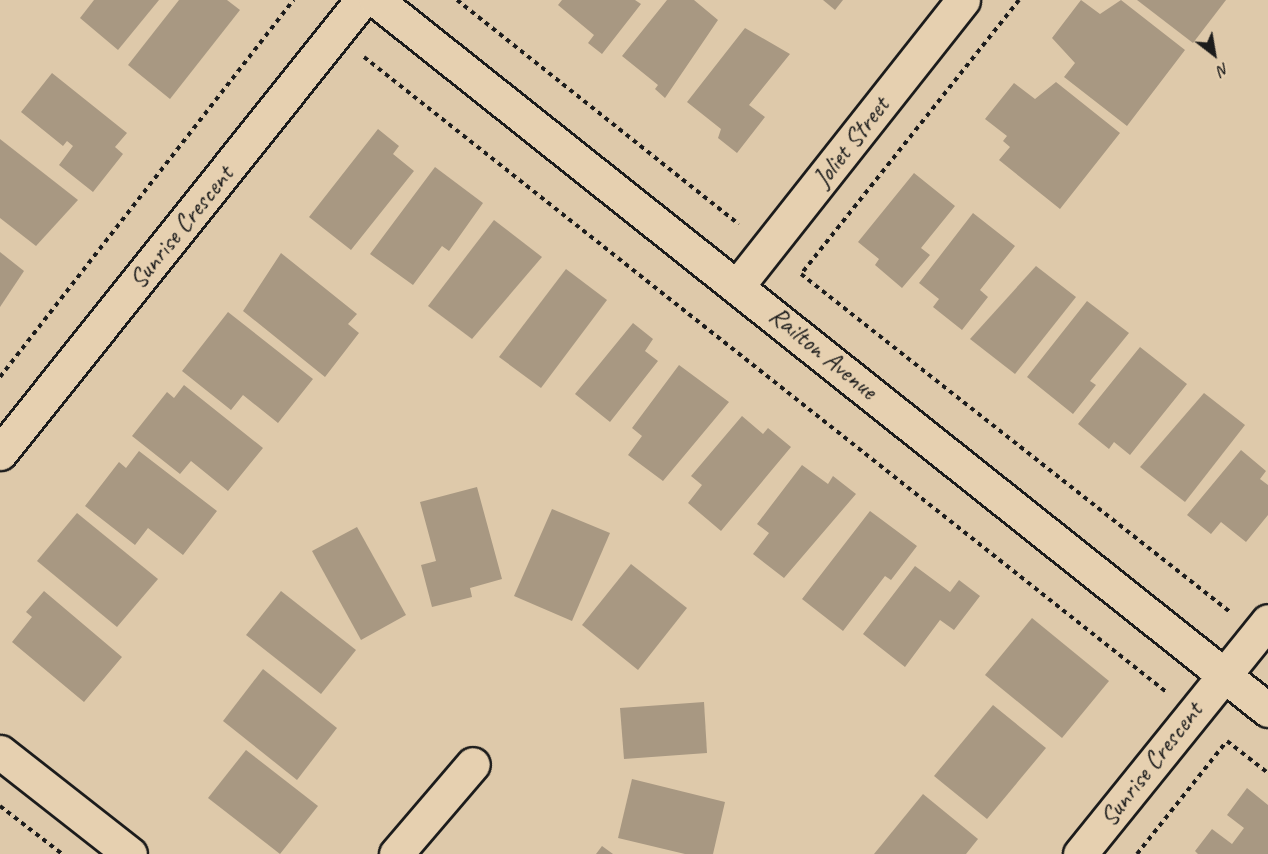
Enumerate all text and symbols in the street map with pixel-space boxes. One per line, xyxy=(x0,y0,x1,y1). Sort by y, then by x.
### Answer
north arrow xyxy=(1184,24,1244,84)
text: N xyxy=(1214,58,1233,81)
street label: Joliet Street xyxy=(806,91,896,193)
street label: Sunrise Crescent xyxy=(122,159,240,295)
street label: Railton Avenue xyxy=(763,300,883,406)
street label: Sunrise Crescent xyxy=(1093,696,1209,832)

